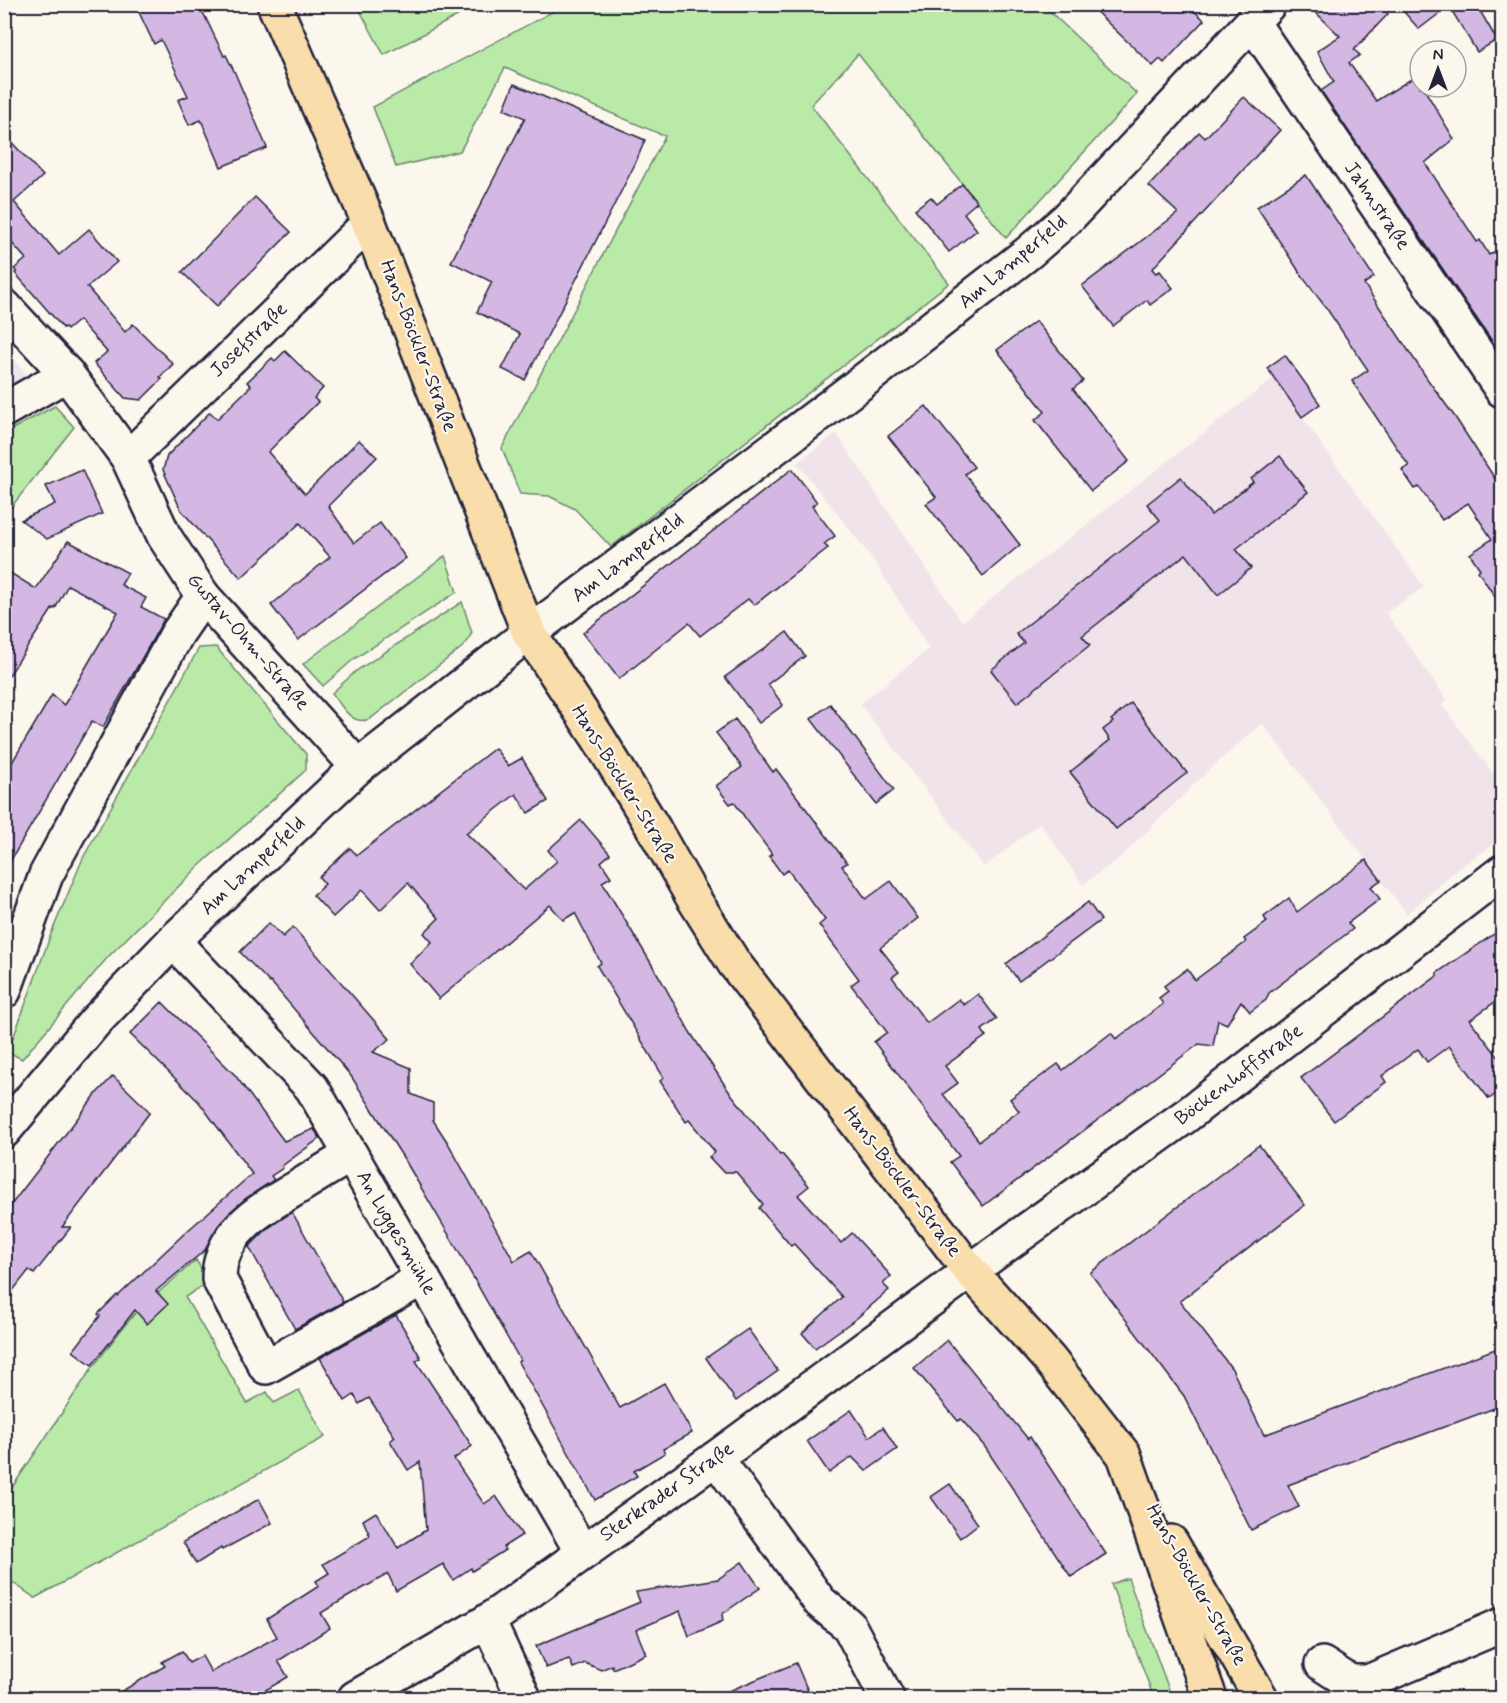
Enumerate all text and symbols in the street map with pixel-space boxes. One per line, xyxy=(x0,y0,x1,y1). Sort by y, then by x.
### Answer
north arrow xyxy=(1408,39,1468,99)
text: N xyxy=(1433,45,1443,66)
street label: Jahnstraße xyxy=(1337,156,1417,256)
street label: Am Lamperfeld xyxy=(953,209,1073,315)
street label: Hans-Böckler-Straße xyxy=(373,256,463,436)
street label: Josefstraße xyxy=(204,296,294,384)
street label: Am Lamperfeld xyxy=(566,507,690,609)
street label: Gustav-Ohm-Straße xyxy=(181,567,316,717)
street label: Hans-Böckler-Straße xyxy=(564,700,684,869)
street label: Am Lamperfeld xyxy=(195,810,311,922)
street label: Böckenhoffstraße xyxy=(1169,1018,1309,1132)
street label: Hans-Böckler-Straße xyxy=(836,1101,968,1263)
street label: An Luggesmühle xyxy=(349,1166,443,1301)
street label: Sterkrader Straße xyxy=(594,1435,740,1548)
street label: Hans-Böckler-Straße xyxy=(1139,1499,1253,1671)

